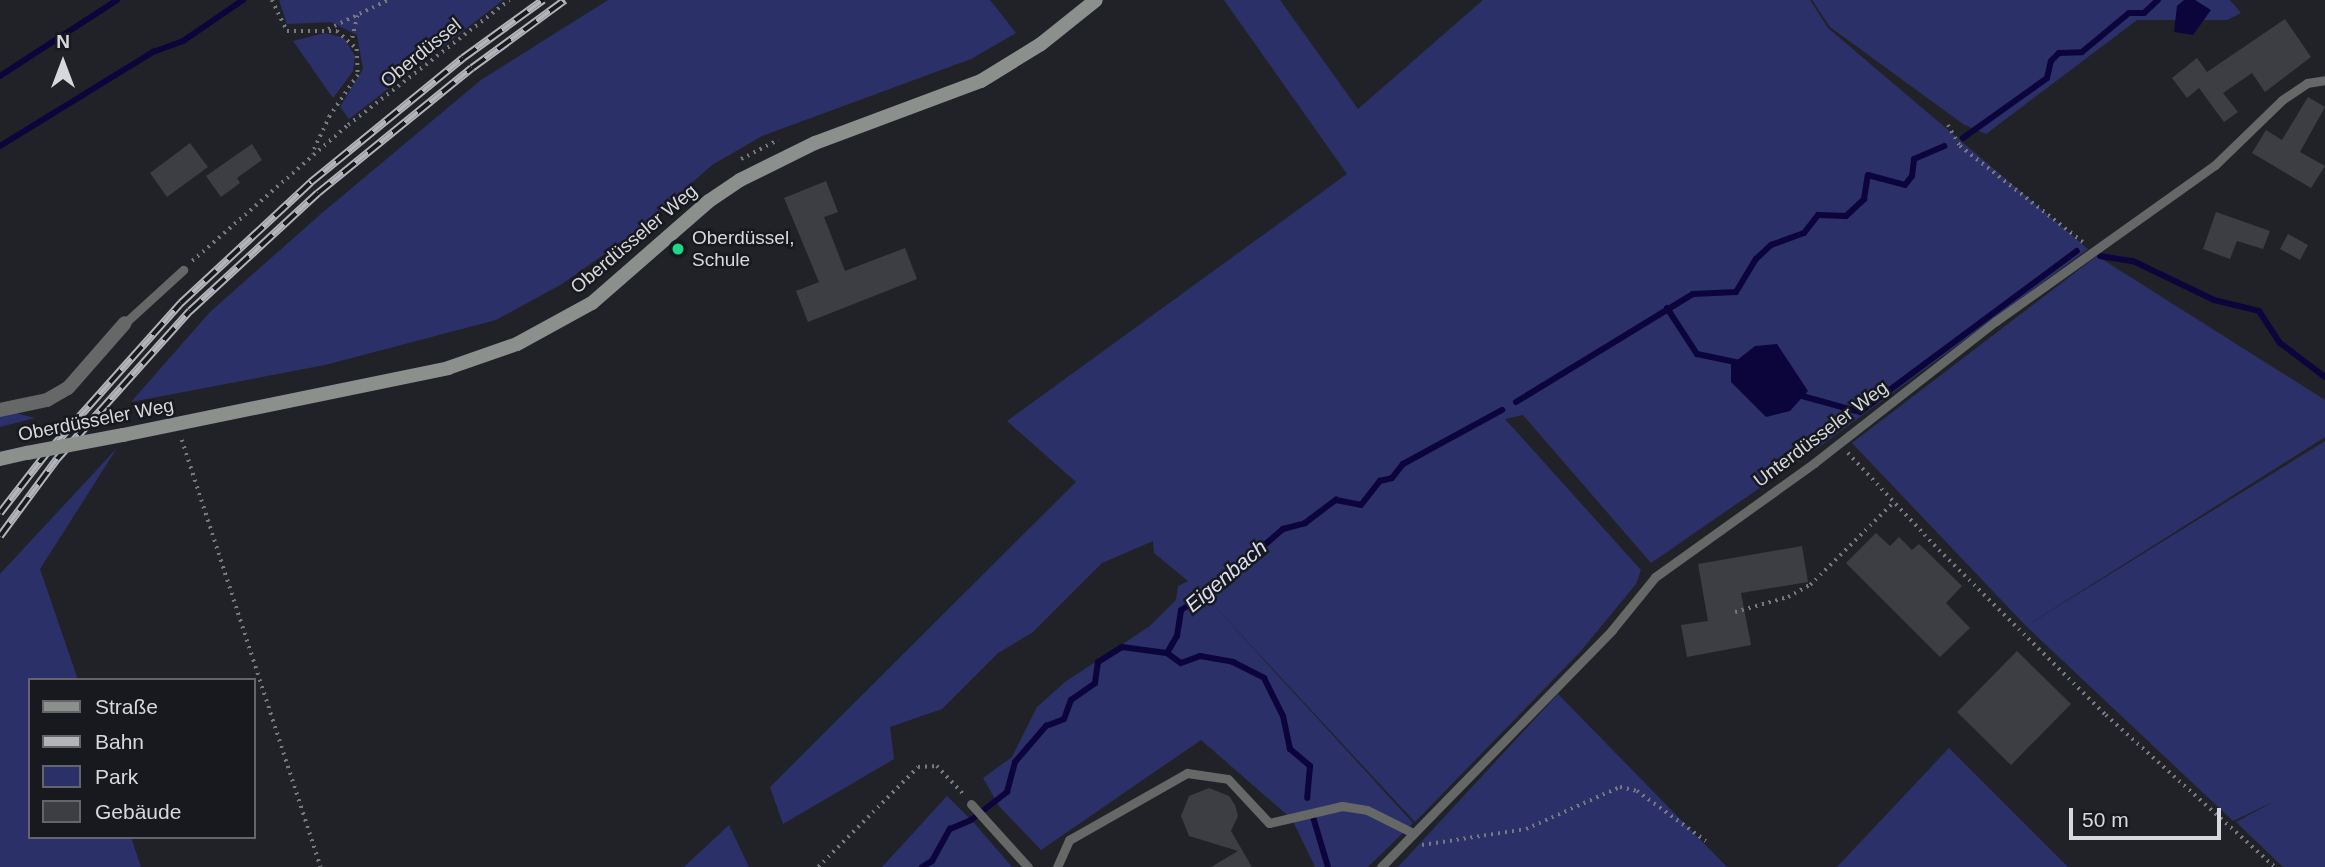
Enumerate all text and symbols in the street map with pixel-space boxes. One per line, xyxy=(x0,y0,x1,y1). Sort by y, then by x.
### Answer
street label: Oberdüssel xyxy=(376,14,466,92)
north arrow xyxy=(28,28,98,98)
text: N xyxy=(56,31,70,52)
street label: Oberdüsseler Weg xyxy=(566,179,702,299)
place label: Oberdüssel, Schule xyxy=(692,227,794,271)
marker: Oberdüssel, Schule xyxy=(670,241,686,257)
street label: Unterdüsseler Weg xyxy=(1749,376,1893,492)
street label: Oberdüsseler Weg xyxy=(16,394,176,446)
water label: Eigenbach xyxy=(1180,534,1272,618)
legend xyxy=(28,678,256,839)
text: Straße xyxy=(95,695,158,718)
text: Bahn xyxy=(95,730,144,753)
text: Park xyxy=(95,765,138,788)
scale bar xyxy=(2073,794,2225,838)
text: Gebäude xyxy=(95,800,181,823)
text: 50 m xyxy=(2082,808,2129,831)

